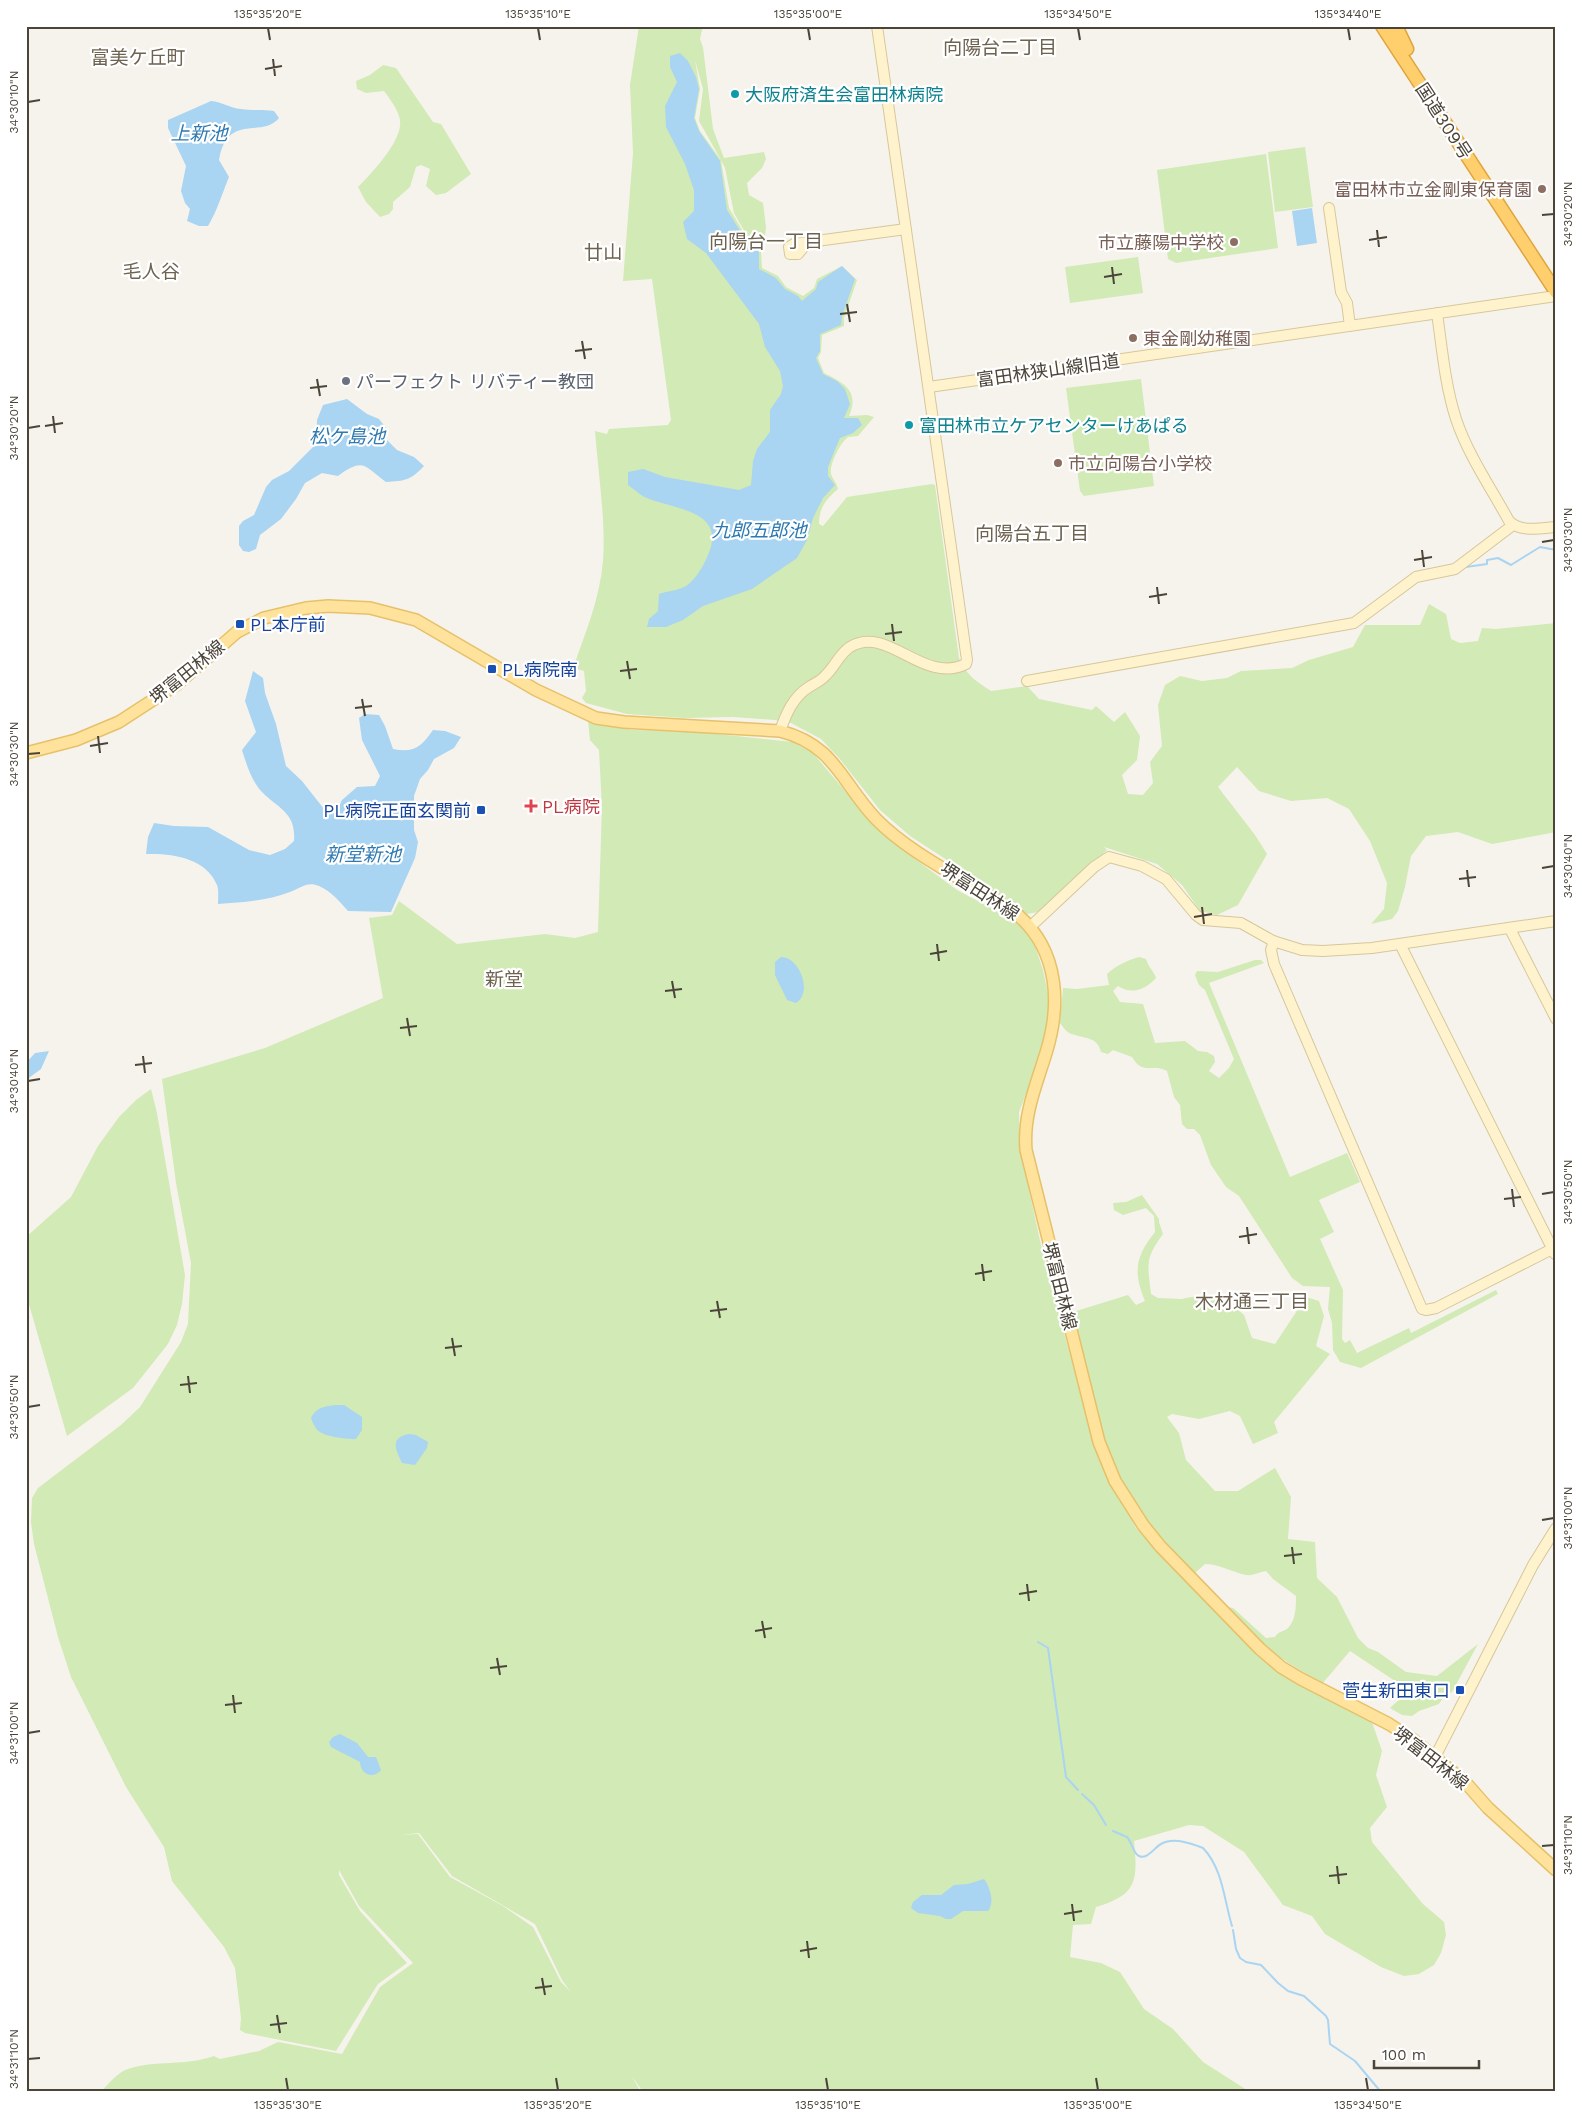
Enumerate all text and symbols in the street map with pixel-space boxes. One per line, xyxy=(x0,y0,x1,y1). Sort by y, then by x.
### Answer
text: 135°35'20"E xyxy=(234,7,302,21)
text: 135°35'10"E xyxy=(505,7,571,21)
text: 135°35'00"E xyxy=(774,7,843,21)
text: 135°34'50"E xyxy=(1044,7,1112,21)
text: 135°34'40"E xyxy=(1315,7,1382,21)
district label: 向陽台二丁目 xyxy=(943,36,1057,59)
district label: 富美ケ丘町 xyxy=(90,46,186,69)
text: 34°30'10"N xyxy=(7,71,21,133)
street label: 国道309号 xyxy=(1412,79,1476,163)
place label: 大阪府済生会富田林病院 xyxy=(745,84,943,105)
marker: 大阪府済生会富田林病院 xyxy=(729,88,741,100)
water label: 上新池 xyxy=(170,122,229,145)
place label: 富田林市立金剛東保育園 xyxy=(1334,179,1532,200)
text: 34°30'20"N xyxy=(1561,181,1575,247)
marker: 富田林市立金剛東保育園 xyxy=(1536,183,1548,195)
district label: 向陽台一丁目 xyxy=(709,230,823,253)
place label: 市立藤陽中学校 xyxy=(1098,232,1224,253)
marker: 市立藤陽中学校 xyxy=(1228,236,1240,248)
district label: 廿山 xyxy=(584,241,622,264)
district label: 毛人谷 xyxy=(122,260,180,283)
place label: 東金剛幼稚園 xyxy=(1143,328,1251,349)
marker: 東金剛幼稚園 xyxy=(1127,332,1139,344)
street label: 富田林狭山線旧道 xyxy=(975,350,1121,390)
place label: パーフェクト リバティー教団 xyxy=(356,371,594,392)
marker: パーフェクト リバティー教団 xyxy=(340,375,352,387)
text: 34°30'20"N xyxy=(7,395,21,461)
place label: 富田林市立ケアセンターけあぱる xyxy=(919,415,1189,436)
marker: 富田林市立ケアセンターけあぱる xyxy=(903,419,915,431)
water label: 松ケ島池 xyxy=(309,425,387,448)
place label: 市立向陽台小学校 xyxy=(1068,453,1212,474)
marker: 市立向陽台小学校 xyxy=(1052,457,1064,469)
text: 34°30'30"N xyxy=(1561,507,1575,573)
water label: 九郎五郎池 xyxy=(711,519,808,542)
district label: 向陽台五丁目 xyxy=(975,522,1089,545)
place label: PL本庁前 xyxy=(250,614,326,635)
marker: PL本庁前 xyxy=(234,618,246,630)
street label: 堺富田林線 xyxy=(145,636,229,708)
place label: PL病院南 xyxy=(502,659,578,680)
marker: PL病院南 xyxy=(486,663,498,675)
text: 34°30'30"N xyxy=(7,721,21,787)
place label: PL病院 xyxy=(542,796,600,817)
marker: PL病院 xyxy=(524,799,538,813)
place label: PL病院正面玄関前 xyxy=(323,800,471,821)
marker: PL病院正面玄関前 xyxy=(475,804,487,816)
text: 34°30'40"N xyxy=(1561,834,1575,898)
water label: 新堂新池 xyxy=(325,843,403,866)
street label: 堺富田林線 xyxy=(937,858,1023,924)
district label: 新堂 xyxy=(485,968,523,991)
text: 34°30'40"N xyxy=(7,1049,21,1113)
text: 34°30'50"N xyxy=(1561,1159,1575,1225)
street label: 堺富田林線 xyxy=(1039,1240,1081,1332)
district label: 木材通三丁目 xyxy=(1195,1290,1309,1313)
text: 34°30'50"N xyxy=(7,1374,21,1440)
text: 34°31'00"N xyxy=(1561,1487,1575,1549)
place label: 菅生新田東口 xyxy=(1342,1680,1450,1701)
marker: 菅生新田東口 xyxy=(1454,1684,1466,1696)
text: 34°31'00"N xyxy=(7,1702,21,1764)
street label: 堺富田林線 xyxy=(1389,1722,1473,1794)
text: 34°31'10"N xyxy=(1561,1815,1575,1875)
text: 34°31'10"N xyxy=(7,2029,21,2089)
scale bar xyxy=(1374,2038,1480,2070)
text: 100 m xyxy=(1382,2046,1426,2064)
text: 135°35'30"E xyxy=(254,2098,322,2112)
text: 135°35'20"E xyxy=(524,2098,592,2112)
text: 135°35'10"E xyxy=(795,2098,861,2112)
text: 135°35'00"E xyxy=(1064,2098,1133,2112)
text: 135°34'50"E xyxy=(1334,2098,1402,2112)

